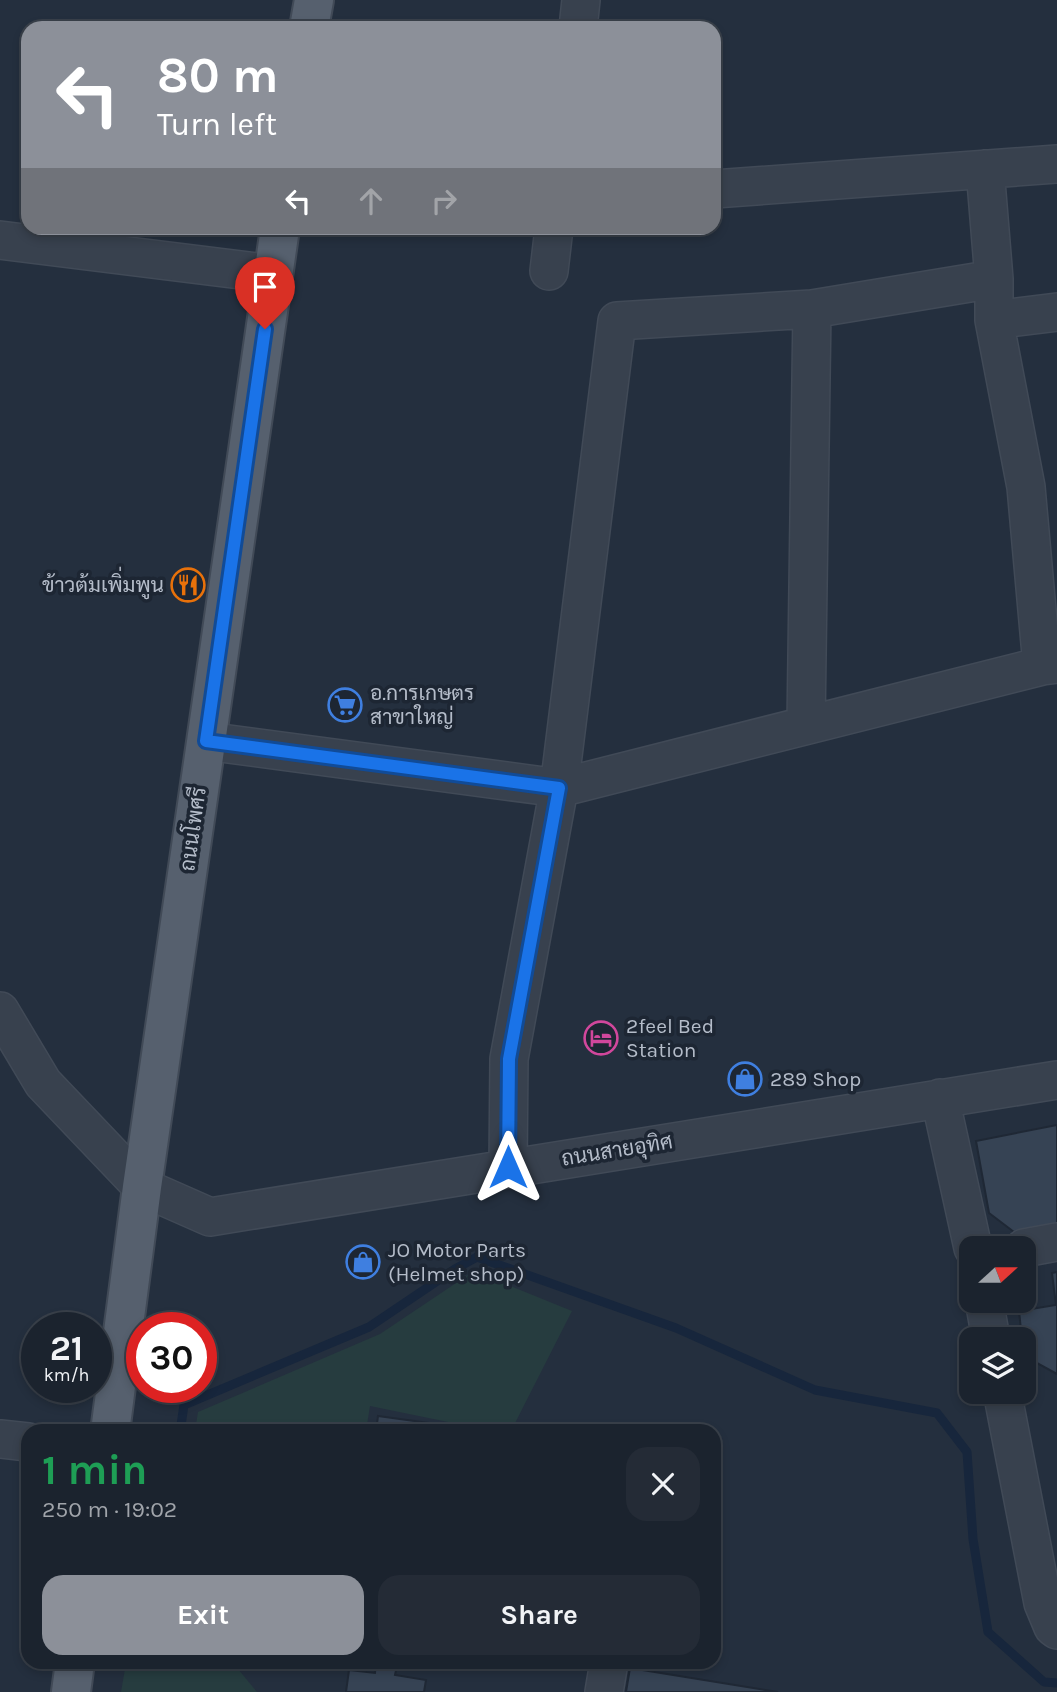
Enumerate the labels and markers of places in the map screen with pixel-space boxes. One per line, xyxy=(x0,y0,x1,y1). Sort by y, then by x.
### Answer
pin xyxy=(235,257,295,329)
place label: ข้าวต้มเพิ่มพูน xyxy=(42,566,164,600)
restaurant icon: ข้าวต้มเพิ่มพูน xyxy=(169,566,207,604)
place label: อ.การเกษตร สาขาใหญ่ xyxy=(370,681,474,729)
supermarket icon: อ.การเกษตร สาขาใหญ่ xyxy=(326,686,364,724)
place label: 2feel Bed Station xyxy=(626,1014,714,1062)
hotel icon: 2feel Bed Station xyxy=(582,1019,620,1057)
shop icon: 289 Shop xyxy=(726,1060,764,1098)
place label: 289 Shop xyxy=(770,1067,861,1091)
place label: JO Motor Parts (Helmet shop) xyxy=(388,1238,526,1286)
shop icon: JO Motor Parts (Helmet shop) xyxy=(344,1243,382,1281)

